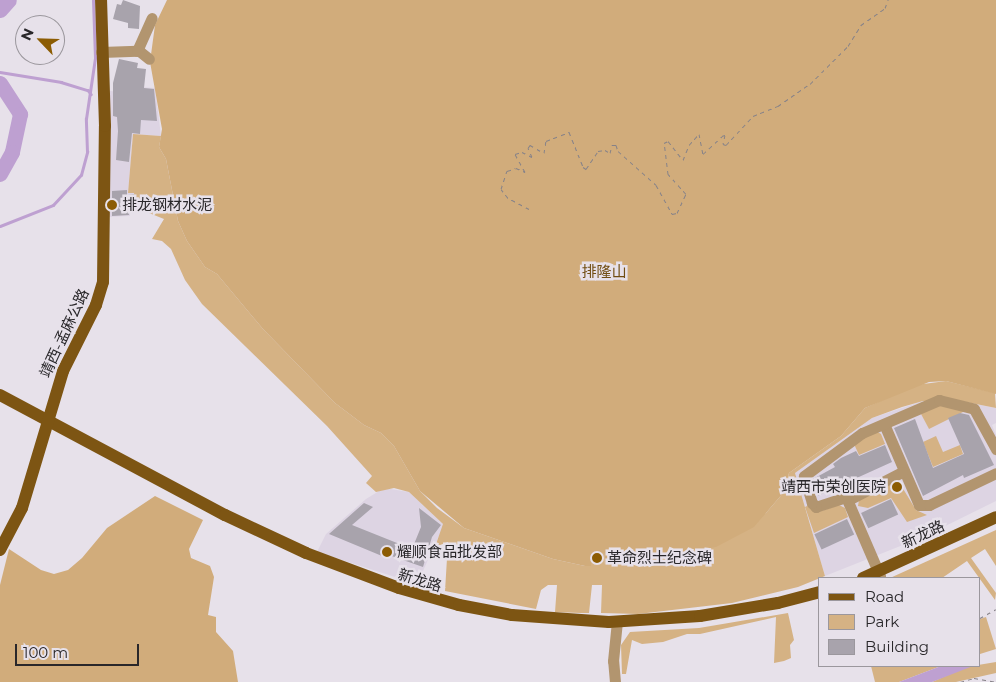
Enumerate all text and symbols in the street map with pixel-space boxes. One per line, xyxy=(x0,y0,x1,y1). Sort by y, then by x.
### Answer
north arrow xyxy=(15,15,65,65)
text: N xyxy=(17,25,38,43)
place label: 排龙钢材水泥 xyxy=(122,196,212,214)
marker: 排龙钢材水泥 xyxy=(106,199,118,211)
park label: 排隆山 xyxy=(582,263,626,281)
street label: 靖西-孟麻公路 xyxy=(36,286,92,380)
place label: 靖西市荣创医院 xyxy=(781,478,886,496)
marker: 靖西市荣创医院 xyxy=(890,480,904,494)
street label: 新龙路 xyxy=(899,516,947,552)
place label: 耀顺食品批发部 xyxy=(397,543,502,561)
marker: 耀顺食品批发部 xyxy=(381,546,393,558)
place label: 革命烈士纪念碑 xyxy=(607,549,712,567)
marker: 革命烈士纪念碑 xyxy=(591,552,603,564)
street label: 新龙路 xyxy=(396,565,444,595)
legend xyxy=(818,577,981,667)
text: Road xyxy=(865,587,904,606)
text: Park xyxy=(865,612,899,631)
scale bar xyxy=(18,634,141,666)
text: Building xyxy=(865,637,929,656)
text: 100 m xyxy=(23,643,68,662)

